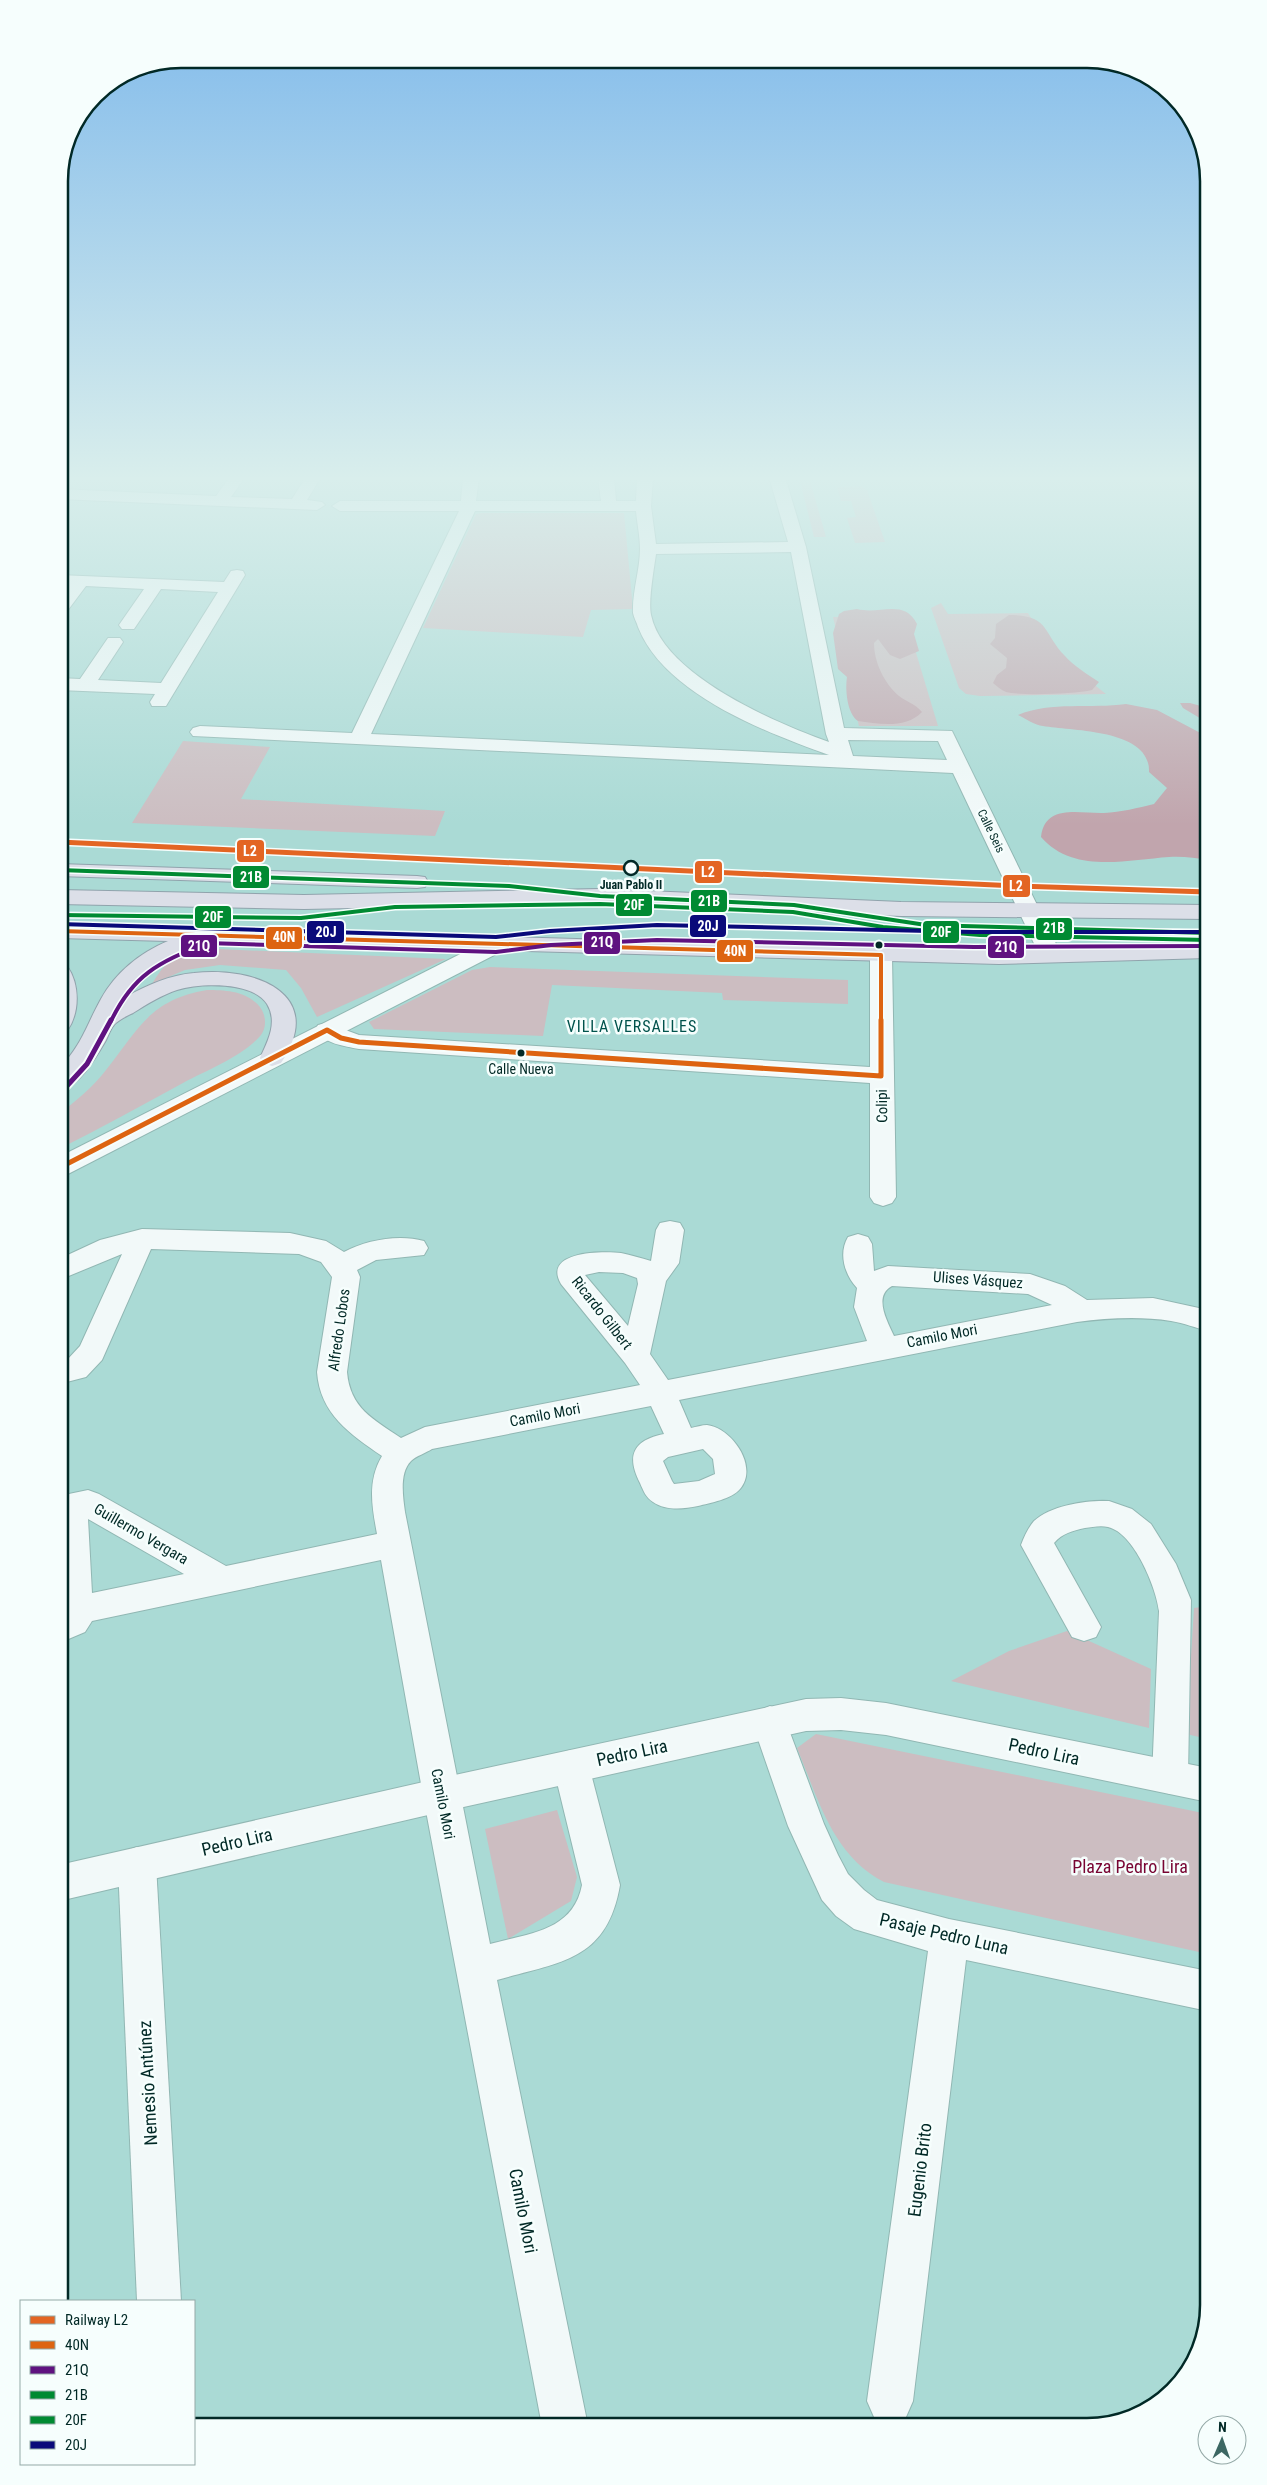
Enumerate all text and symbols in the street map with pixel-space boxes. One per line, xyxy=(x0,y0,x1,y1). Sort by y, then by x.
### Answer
street label: Calle Seis xyxy=(975,807,1007,855)
line badge: L2 xyxy=(236,839,265,863)
text: L2 xyxy=(243,843,257,859)
marker: Juan Pablo II xyxy=(623,860,639,876)
line badge: L2 xyxy=(694,860,723,884)
text: L2 xyxy=(701,864,715,880)
line badge: 21B xyxy=(232,865,270,889)
text: 21B xyxy=(240,869,262,885)
line badge: L2 xyxy=(1002,874,1031,898)
place label: Juan Pablo II xyxy=(600,878,662,892)
text: L2 xyxy=(1009,878,1023,894)
line badge: 21B xyxy=(690,889,728,913)
line badge: 20F xyxy=(615,893,653,917)
text: 21B xyxy=(698,893,720,909)
text: 20F xyxy=(624,897,645,913)
line badge: 20F xyxy=(194,905,232,929)
text: 20F xyxy=(203,909,224,925)
line badge: 20J xyxy=(689,914,727,938)
line badge: 21B xyxy=(1035,917,1073,941)
text: 20J xyxy=(697,918,719,934)
line badge: 20J xyxy=(306,920,345,944)
line badge: 20F xyxy=(922,920,960,944)
text: 21B xyxy=(1043,920,1065,936)
text: 20J xyxy=(315,924,337,940)
text: 20F xyxy=(931,924,952,940)
line badge: 40N xyxy=(265,926,303,950)
text: 40N xyxy=(273,929,295,945)
line badge: 21Q xyxy=(583,931,621,955)
line badge: 21Q xyxy=(180,934,218,958)
text: 21Q xyxy=(591,934,613,950)
line badge: 21Q xyxy=(987,935,1025,959)
text: 21Q xyxy=(188,938,210,954)
line badge: 40N xyxy=(716,939,754,963)
text: 21Q xyxy=(995,939,1017,955)
unlabelled marker xyxy=(874,940,884,950)
text: 40N xyxy=(724,943,746,959)
district label: VILLA VERSALLES xyxy=(567,1017,697,1036)
marker: Calle Nueva xyxy=(516,1048,526,1058)
place label: Calle Nueva xyxy=(488,1061,554,1077)
street label: Colipi xyxy=(873,1089,891,1123)
street label: Ulises Vásquez xyxy=(933,1268,1023,1292)
street label: Ricardo Gilbert xyxy=(568,1273,636,1353)
street label: Alfredo Lobos xyxy=(324,1287,354,1372)
street label: Camilo Mori xyxy=(905,1320,979,1352)
street label: Camilo Mori xyxy=(508,1399,582,1431)
street label: Guillermo Vergara xyxy=(91,1500,191,1568)
street label: Pedro Lira xyxy=(1007,1734,1082,1769)
street label: Pedro Lira xyxy=(594,1735,669,1770)
street label: Camilo Mori xyxy=(427,1767,459,1841)
street label: Pedro Lira xyxy=(199,1823,274,1860)
park label: Plaza Pedro Lira xyxy=(1072,1856,1188,1877)
street label: Pasaje Pedro Luna xyxy=(878,1908,1011,1959)
street label: Nemesio Antúnez xyxy=(134,2020,161,2146)
street label: Eugenio Brito xyxy=(903,2122,936,2218)
street label: Camilo Mori xyxy=(505,2167,542,2255)
legend xyxy=(20,2300,195,2465)
text: Railway L2 xyxy=(65,2311,128,2329)
text: 40N xyxy=(65,2336,89,2354)
text: 21Q xyxy=(65,2361,89,2379)
text: 21B xyxy=(65,2386,88,2404)
text: 20F xyxy=(65,2411,87,2429)
north arrow xyxy=(1197,2415,1247,2465)
text: N xyxy=(1218,2419,1227,2435)
text: 20J xyxy=(65,2436,87,2454)

